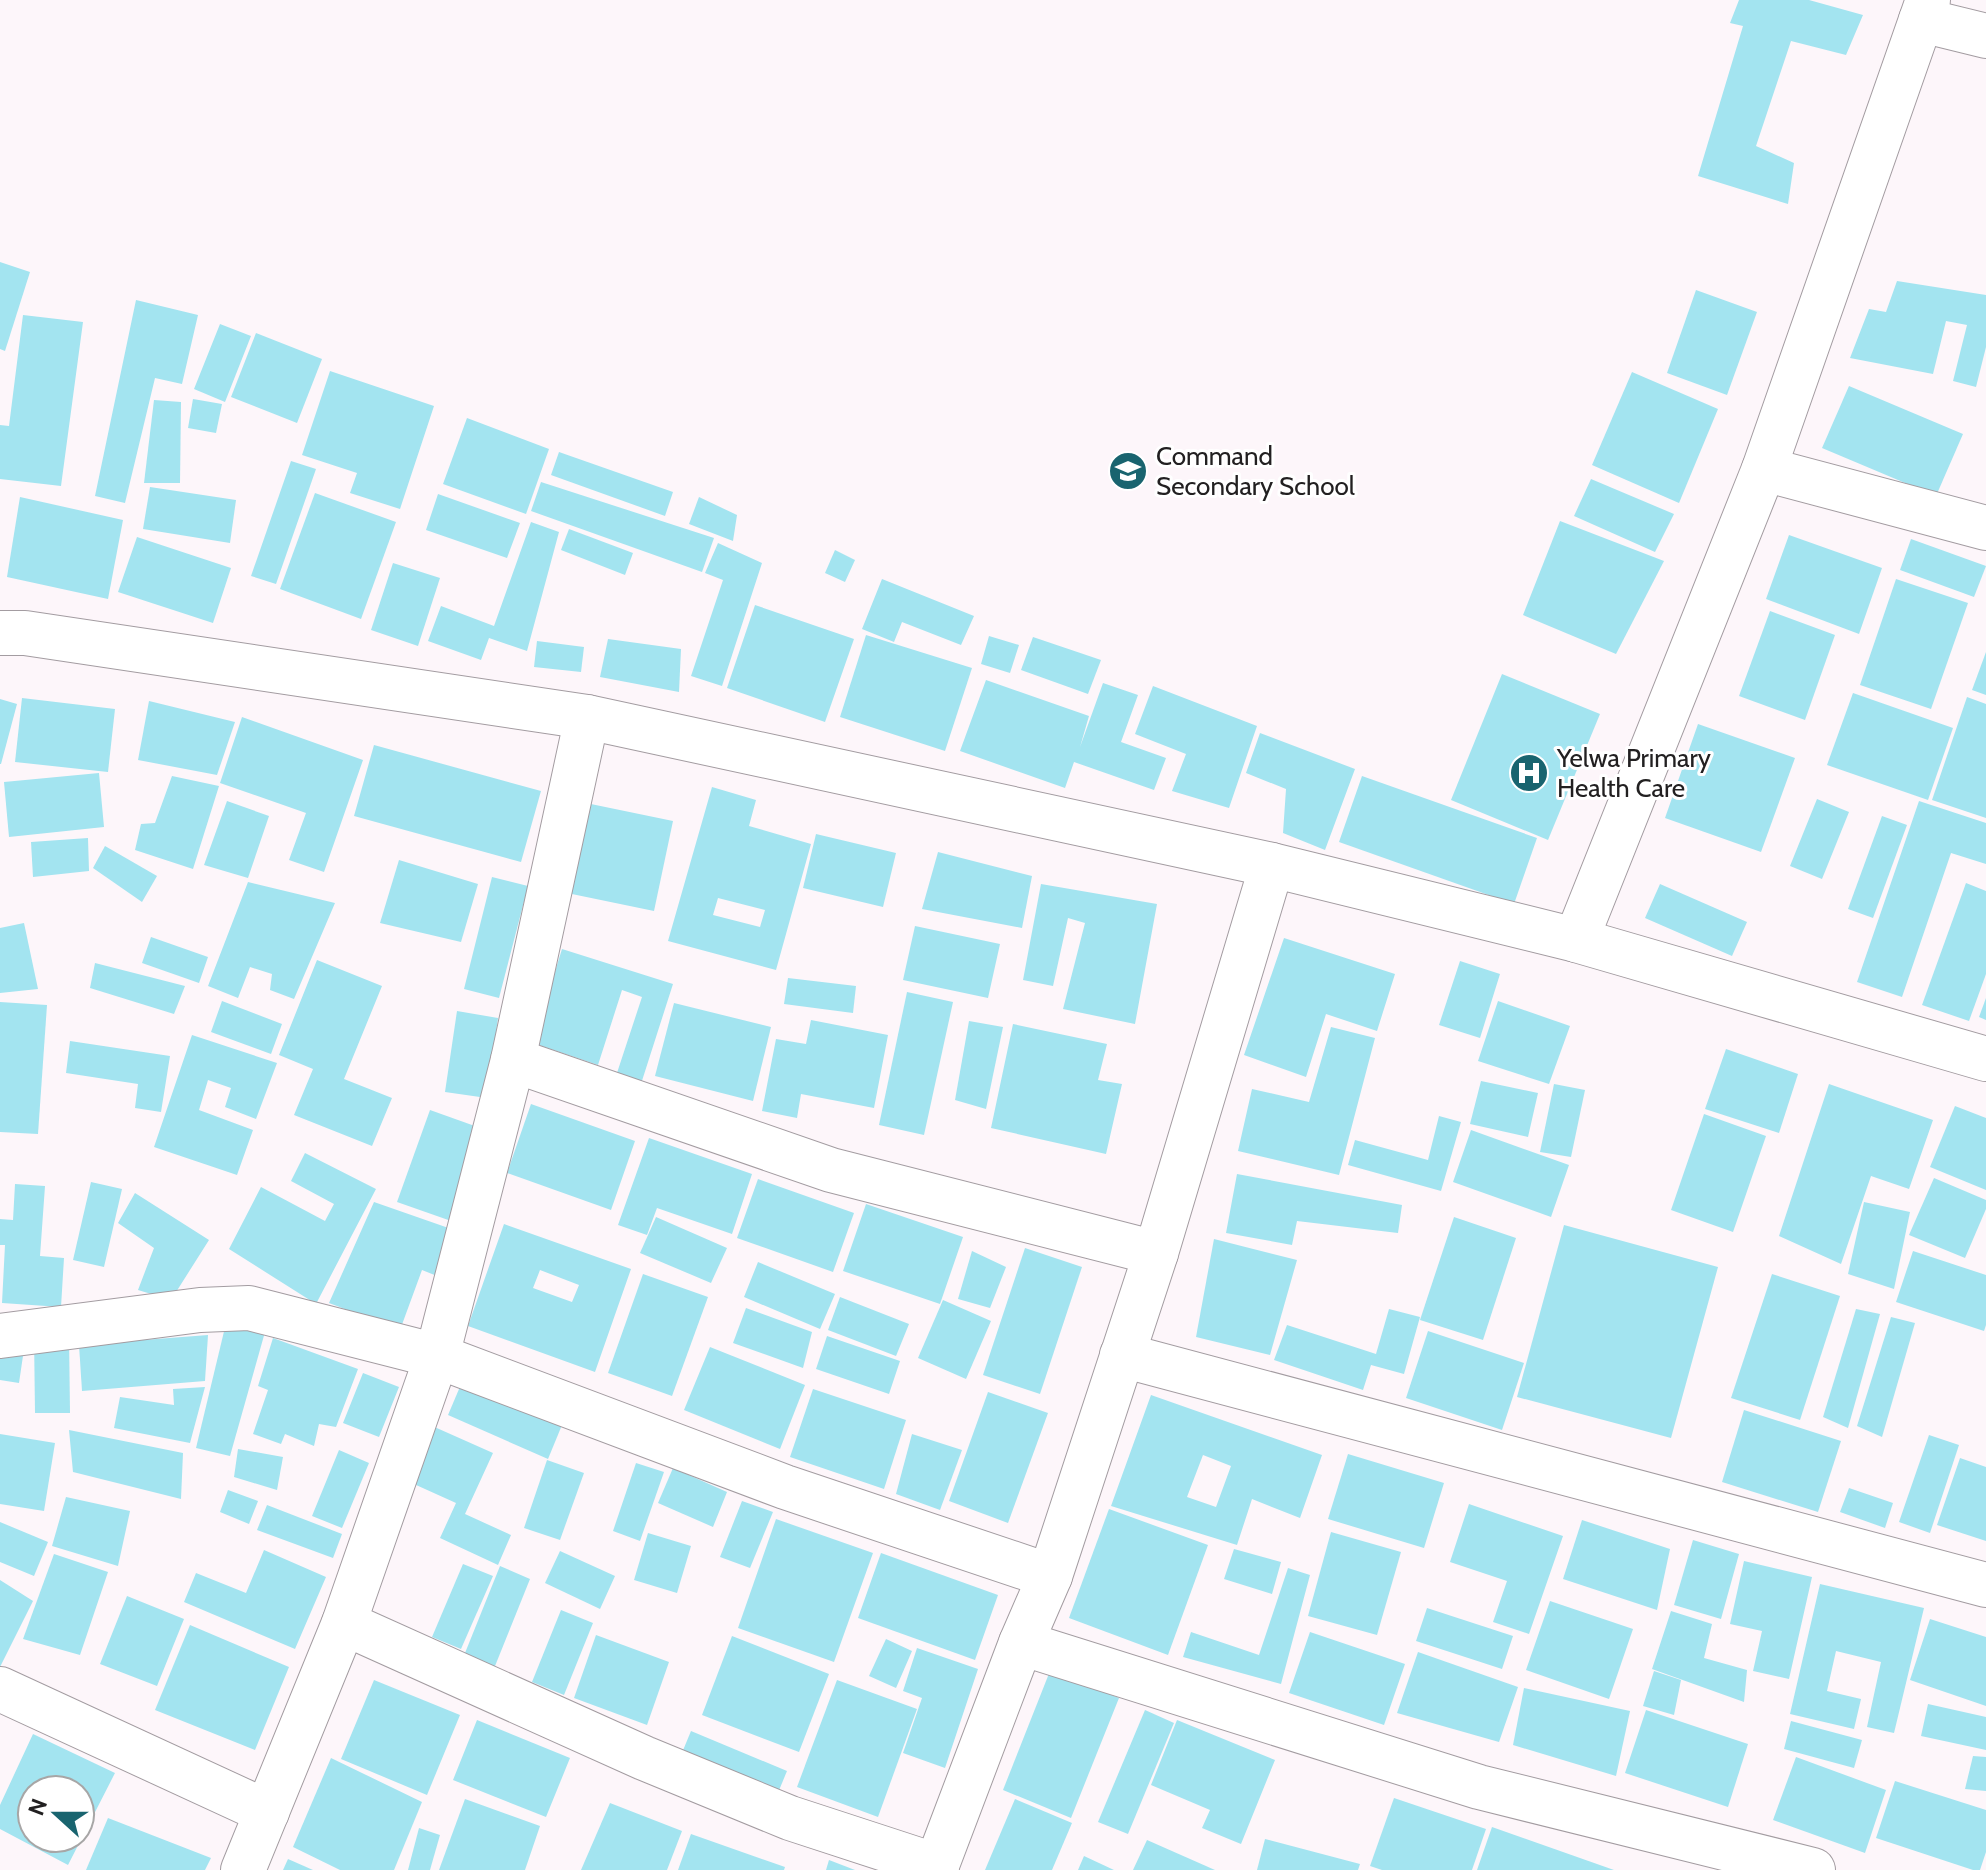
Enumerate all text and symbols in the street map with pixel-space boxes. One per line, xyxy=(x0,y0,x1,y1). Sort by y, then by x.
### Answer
place label: Command Secondary School xyxy=(1156,440,1355,502)
school or university icon: Command Secondary School xyxy=(1107,450,1149,492)
place label: Yelwa Primary Health Care xyxy=(1556,742,1711,804)
hospital icon: Yelwa Primary Health Care xyxy=(1508,752,1550,794)
north arrow xyxy=(16,1774,96,1854)
text: N xyxy=(22,1795,53,1819)

